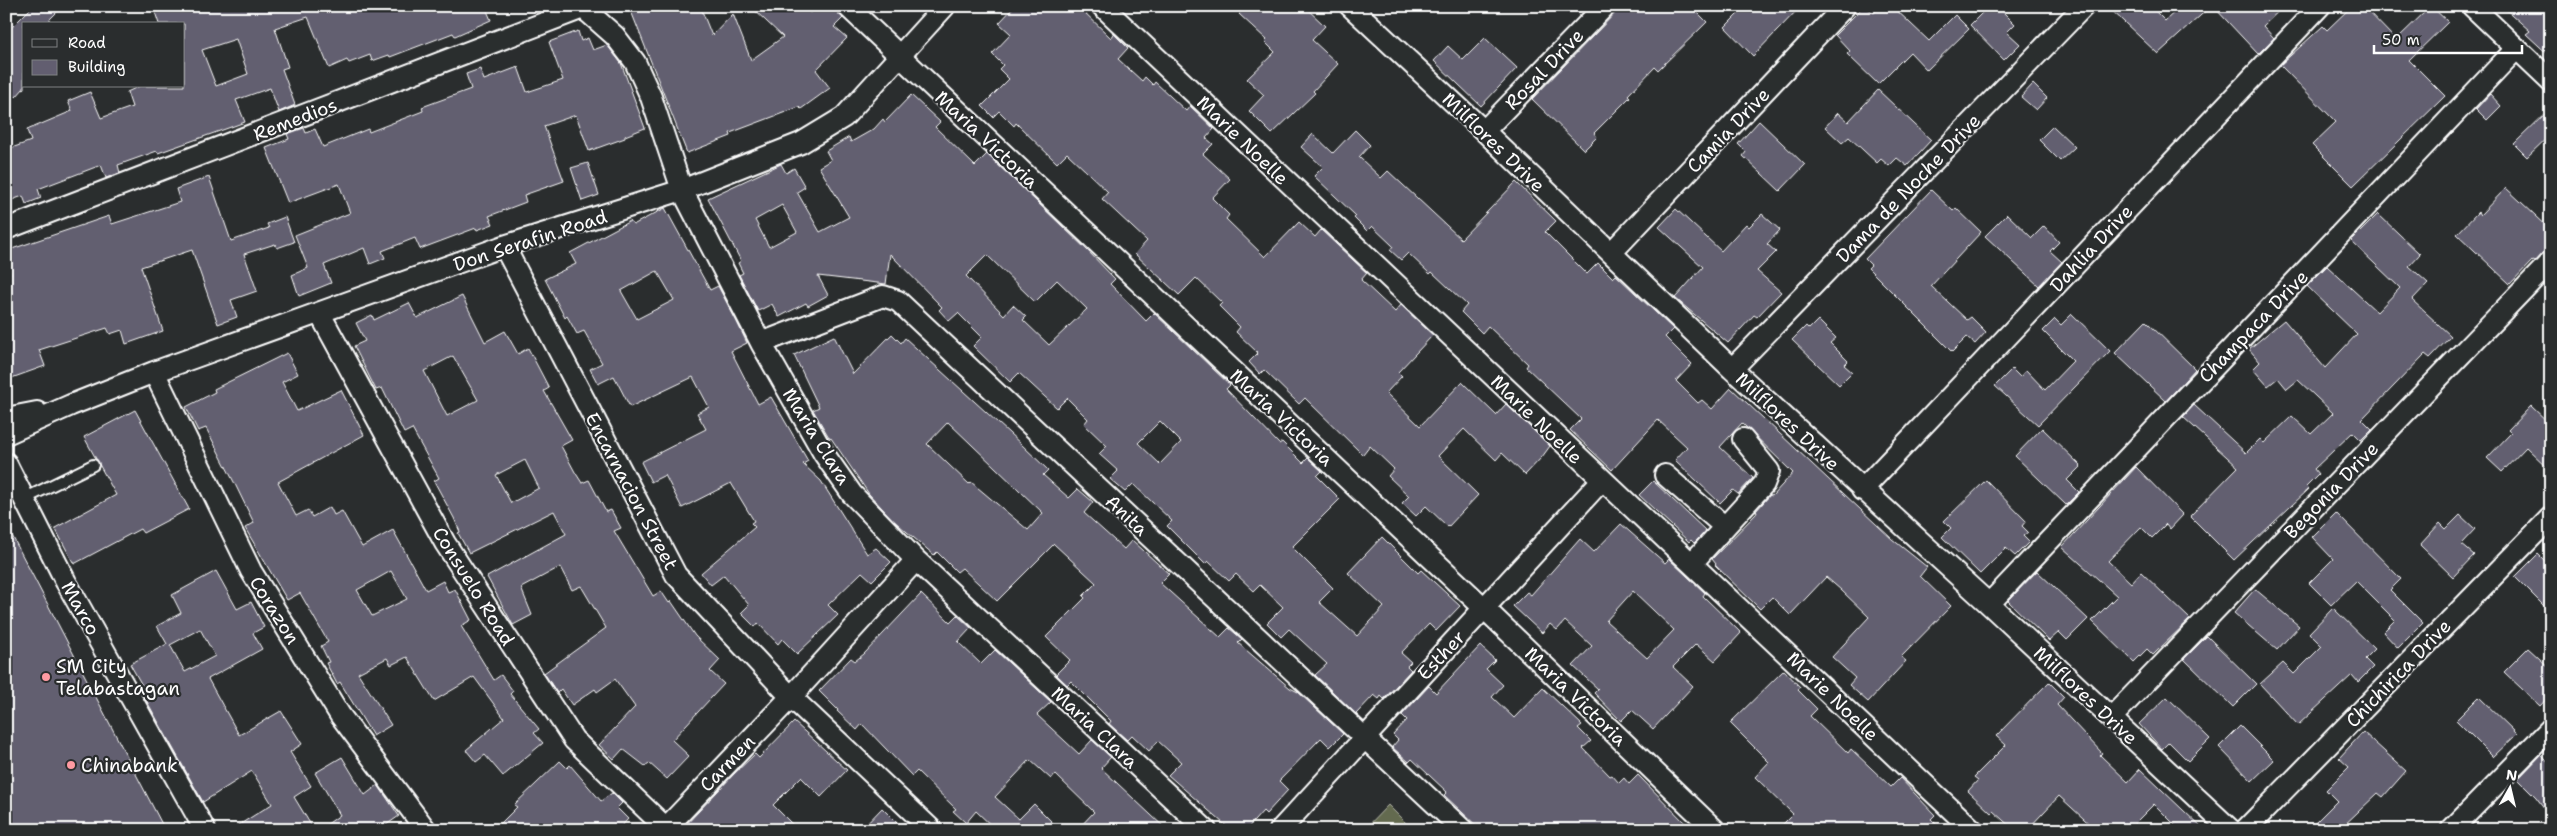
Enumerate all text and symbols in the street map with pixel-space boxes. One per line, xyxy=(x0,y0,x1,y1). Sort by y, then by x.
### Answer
legend xyxy=(22,22,185,88)
scale bar xyxy=(2374,22,2522,54)
street label: Rosal Drive xyxy=(1499,23,1589,115)
text: 50 m xyxy=(2382,30,2420,50)
text: Road xyxy=(68,33,106,53)
text: Building xyxy=(68,57,125,77)
street label: Camia Drive xyxy=(1681,82,1775,178)
street label: Maria Victoria xyxy=(930,85,1044,194)
street label: Milflores Drive xyxy=(1437,87,1550,198)
street label: Marie Noelle xyxy=(1191,90,1294,191)
street label: Remedios xyxy=(250,92,341,147)
street label: Dama de Noche Drive xyxy=(1831,108,1986,268)
street label: Dahlia Drive xyxy=(2044,199,2138,298)
street label: Don Serafin Road xyxy=(450,204,610,277)
street label: Champaca Drive xyxy=(2193,265,2314,388)
street label: Maria Victoria xyxy=(1225,363,1339,472)
street label: Milflores Drive xyxy=(1730,367,1845,476)
street label: Marie Noelle xyxy=(1485,369,1588,470)
street label: Maria Clara xyxy=(777,383,856,490)
street label: Encarnacion Street xyxy=(579,408,684,574)
street label: Begonia Drive xyxy=(2279,436,2384,544)
street label: Anita xyxy=(1100,489,1154,542)
street label: Consuelo Road xyxy=(427,522,520,650)
street label: Corazon xyxy=(244,571,305,649)
street label: Marco xyxy=(55,577,106,640)
street label: Chichirica Drive xyxy=(2340,614,2457,733)
street label: Esther xyxy=(1412,625,1471,686)
street label: Maria Victoria xyxy=(1519,641,1632,752)
street label: Milflores Drive xyxy=(2028,641,2143,750)
street label: Marie Noelle xyxy=(1781,646,1884,747)
place label: SM City Telabastagan xyxy=(56,654,180,701)
marker: SM City Telabastagan xyxy=(40,671,52,683)
street label: Maria Clara xyxy=(1046,681,1143,774)
street label: Carmen xyxy=(694,730,761,797)
place label: Chinabank xyxy=(81,753,178,778)
marker: Chinabank xyxy=(65,759,77,771)
north arrow xyxy=(2484,764,2534,814)
text: N xyxy=(2505,765,2519,785)

